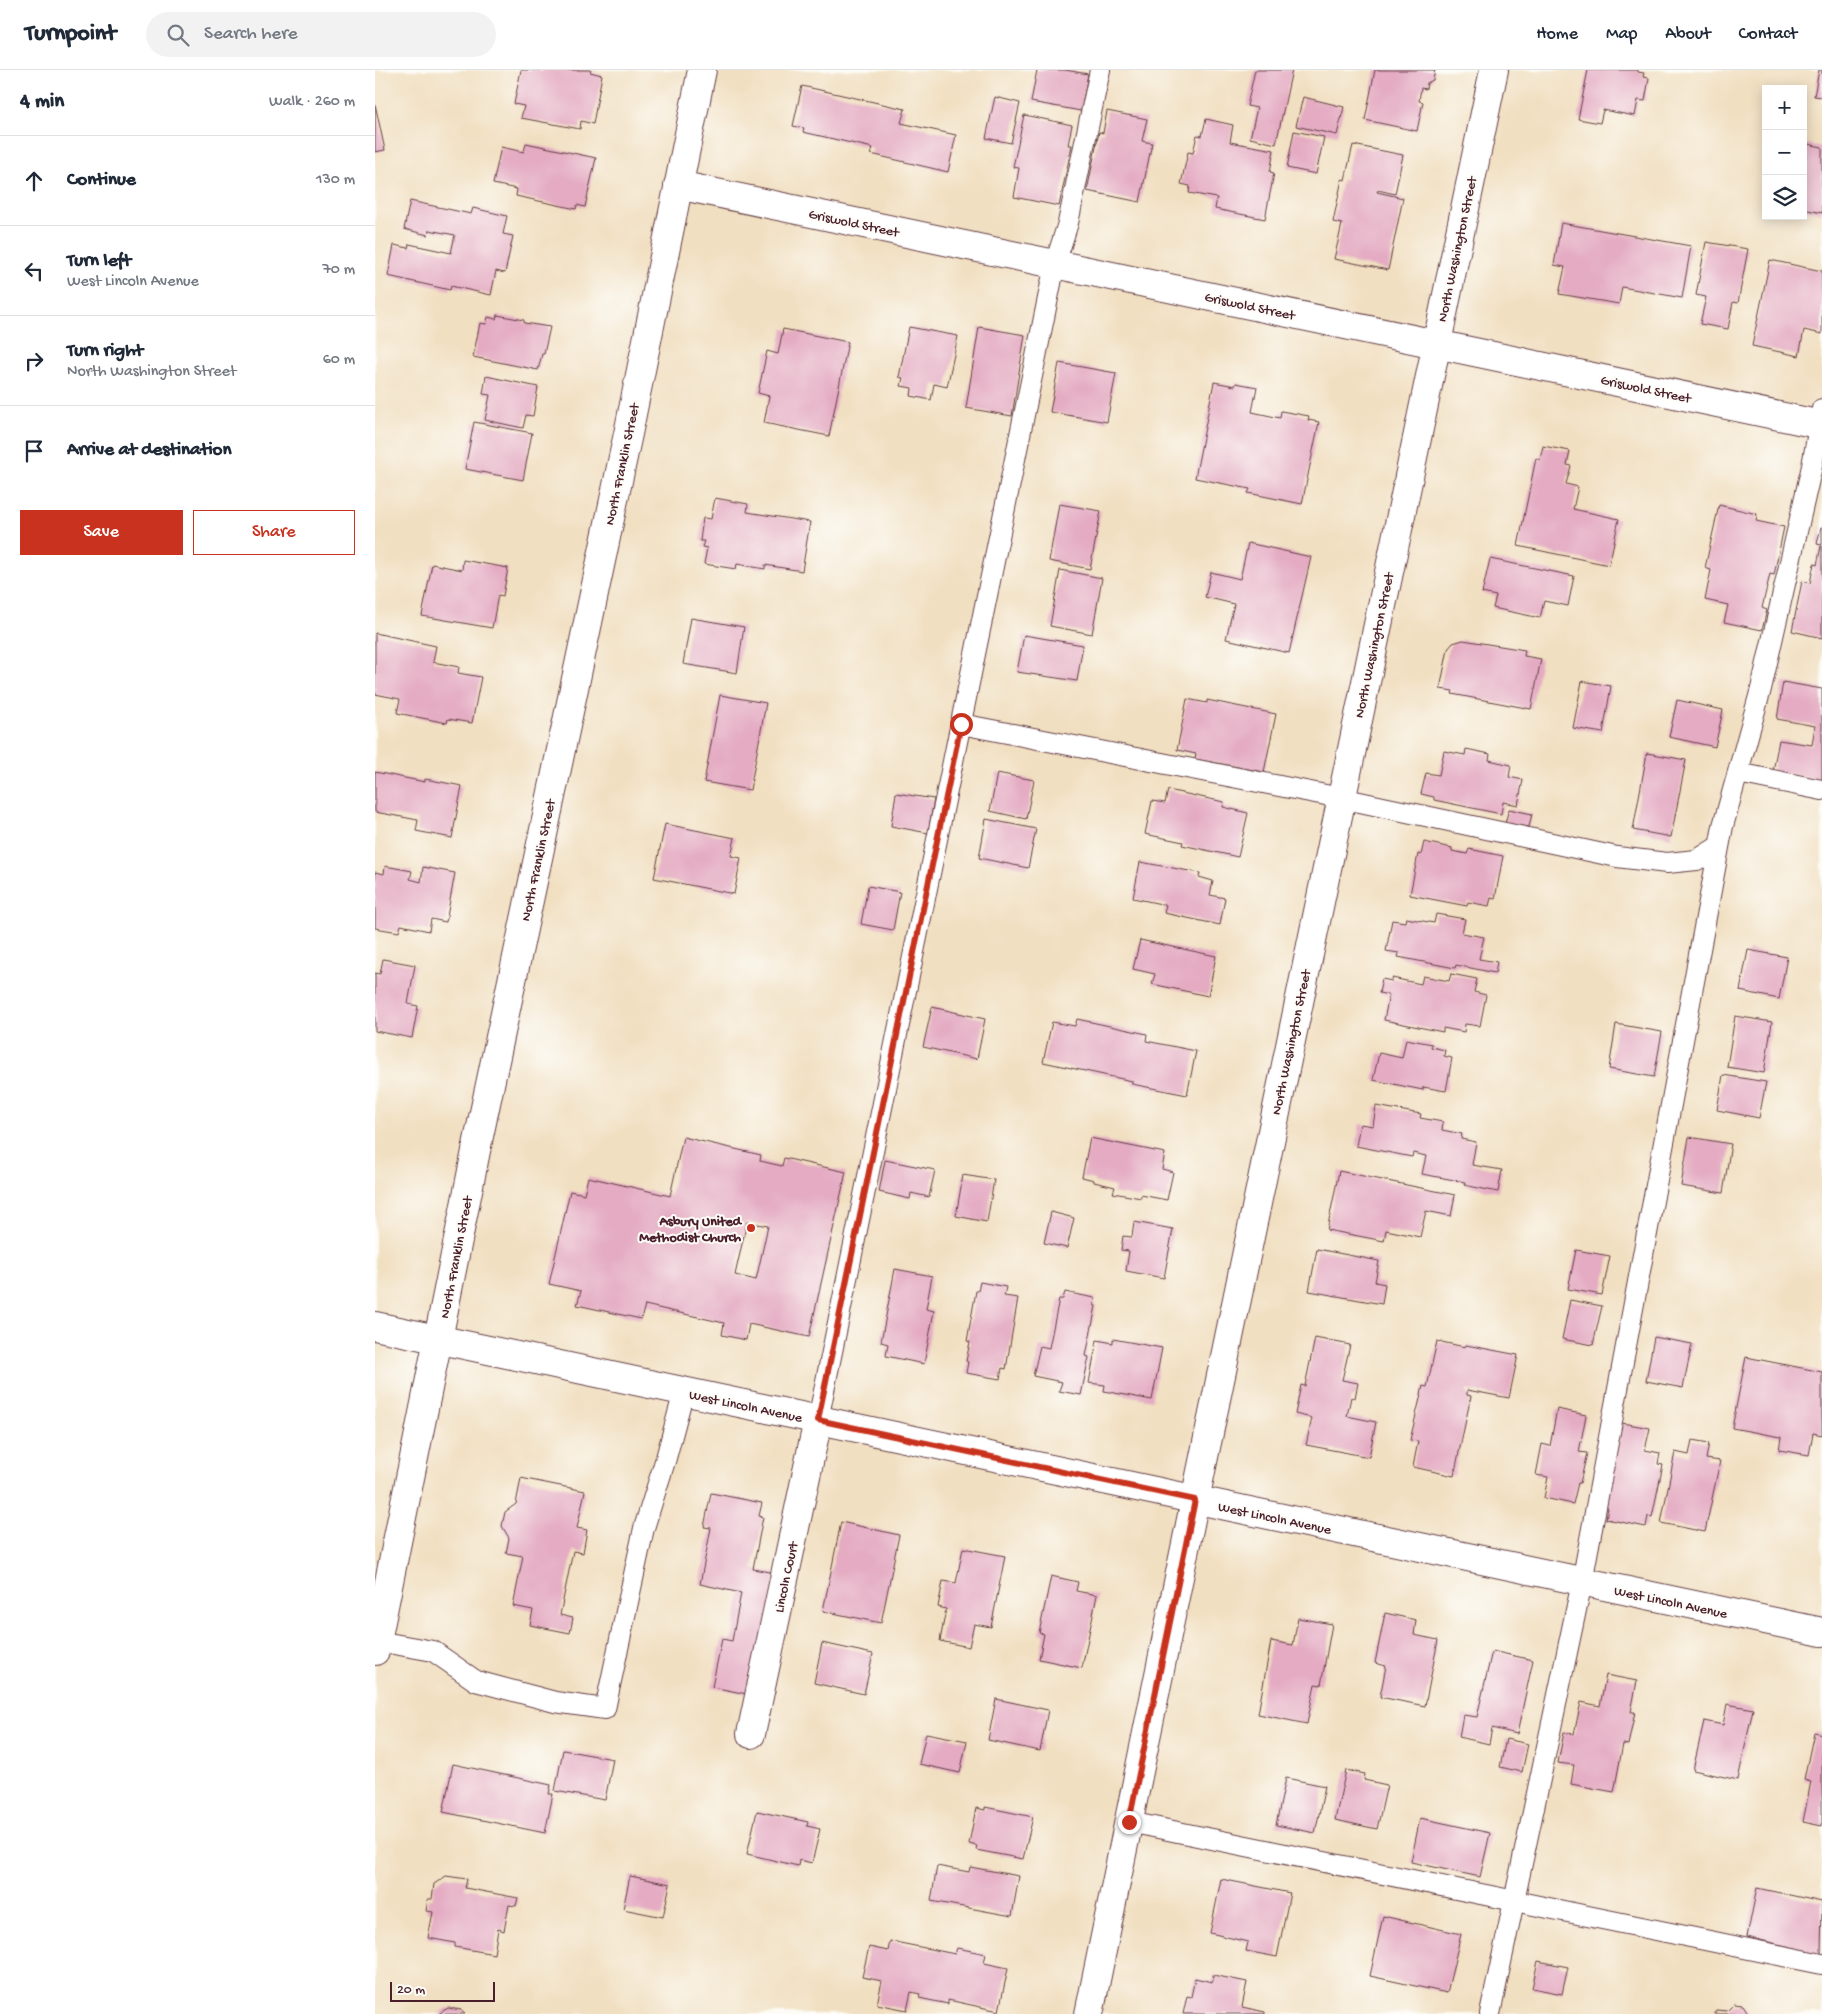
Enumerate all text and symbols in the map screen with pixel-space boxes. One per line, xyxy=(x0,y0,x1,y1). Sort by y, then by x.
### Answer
search box xyxy=(146,12,496,57)
text: Turnpoint xyxy=(25,20,116,49)
icon: search xyxy=(164,21,192,49)
text: Search here xyxy=(204,23,298,46)
text: Home xyxy=(1536,24,1578,45)
text: Map xyxy=(1606,24,1637,45)
text: About xyxy=(1665,24,1711,45)
text: Contact xyxy=(1739,24,1797,45)
map controls xyxy=(1762,85,1807,220)
button: + xyxy=(1762,85,1807,130)
text: 4 min xyxy=(20,90,64,115)
text: Walk · 260 m xyxy=(269,93,355,112)
button: − xyxy=(1762,130,1807,175)
icon: ahead xyxy=(20,167,48,195)
text: Continue xyxy=(67,169,136,192)
text: 130 m xyxy=(316,171,355,190)
street label: North Washington Street xyxy=(1435,174,1482,324)
button: layers xyxy=(1762,175,1807,220)
street label: Griswold Street xyxy=(807,207,902,243)
text: Turn left xyxy=(67,250,131,273)
icon: left xyxy=(20,257,48,285)
text: 70 m xyxy=(322,261,355,280)
text: West Lincoln Avenue xyxy=(67,273,199,292)
street label: Griswold Street xyxy=(1203,290,1298,326)
text: Turn right xyxy=(67,340,143,363)
icon: right xyxy=(20,347,48,375)
text: 60 m xyxy=(323,351,355,370)
text: North Washington Street xyxy=(67,363,236,382)
street label: Griswold Street xyxy=(1599,373,1694,409)
street label: North Franklin Street xyxy=(602,401,645,527)
icon: arrive xyxy=(20,437,48,465)
text: Arrive at destination xyxy=(67,439,231,462)
button: Save xyxy=(20,510,183,555)
button: Share xyxy=(193,510,355,555)
street label: North Washington Street xyxy=(1352,570,1399,720)
route start xyxy=(950,713,973,736)
street label: North Franklin Street xyxy=(518,797,561,923)
street label: North Washington Street xyxy=(1269,967,1316,1117)
street label: North Franklin Street xyxy=(437,1194,478,1320)
place label: Asbury United Methodist Church xyxy=(639,1214,743,1247)
marker: Asbury United Methodist Church xyxy=(745,1222,757,1234)
street label: West Lincoln Avenue xyxy=(687,1387,804,1428)
street label: West Lincoln Avenue xyxy=(1216,1499,1333,1540)
street label: Lincoln Court xyxy=(772,1539,804,1614)
street label: West Lincoln Avenue xyxy=(1612,1583,1729,1624)
route end xyxy=(1118,1811,1141,1834)
scale bar xyxy=(390,1979,495,2002)
text: 20 m xyxy=(397,1982,425,1999)

